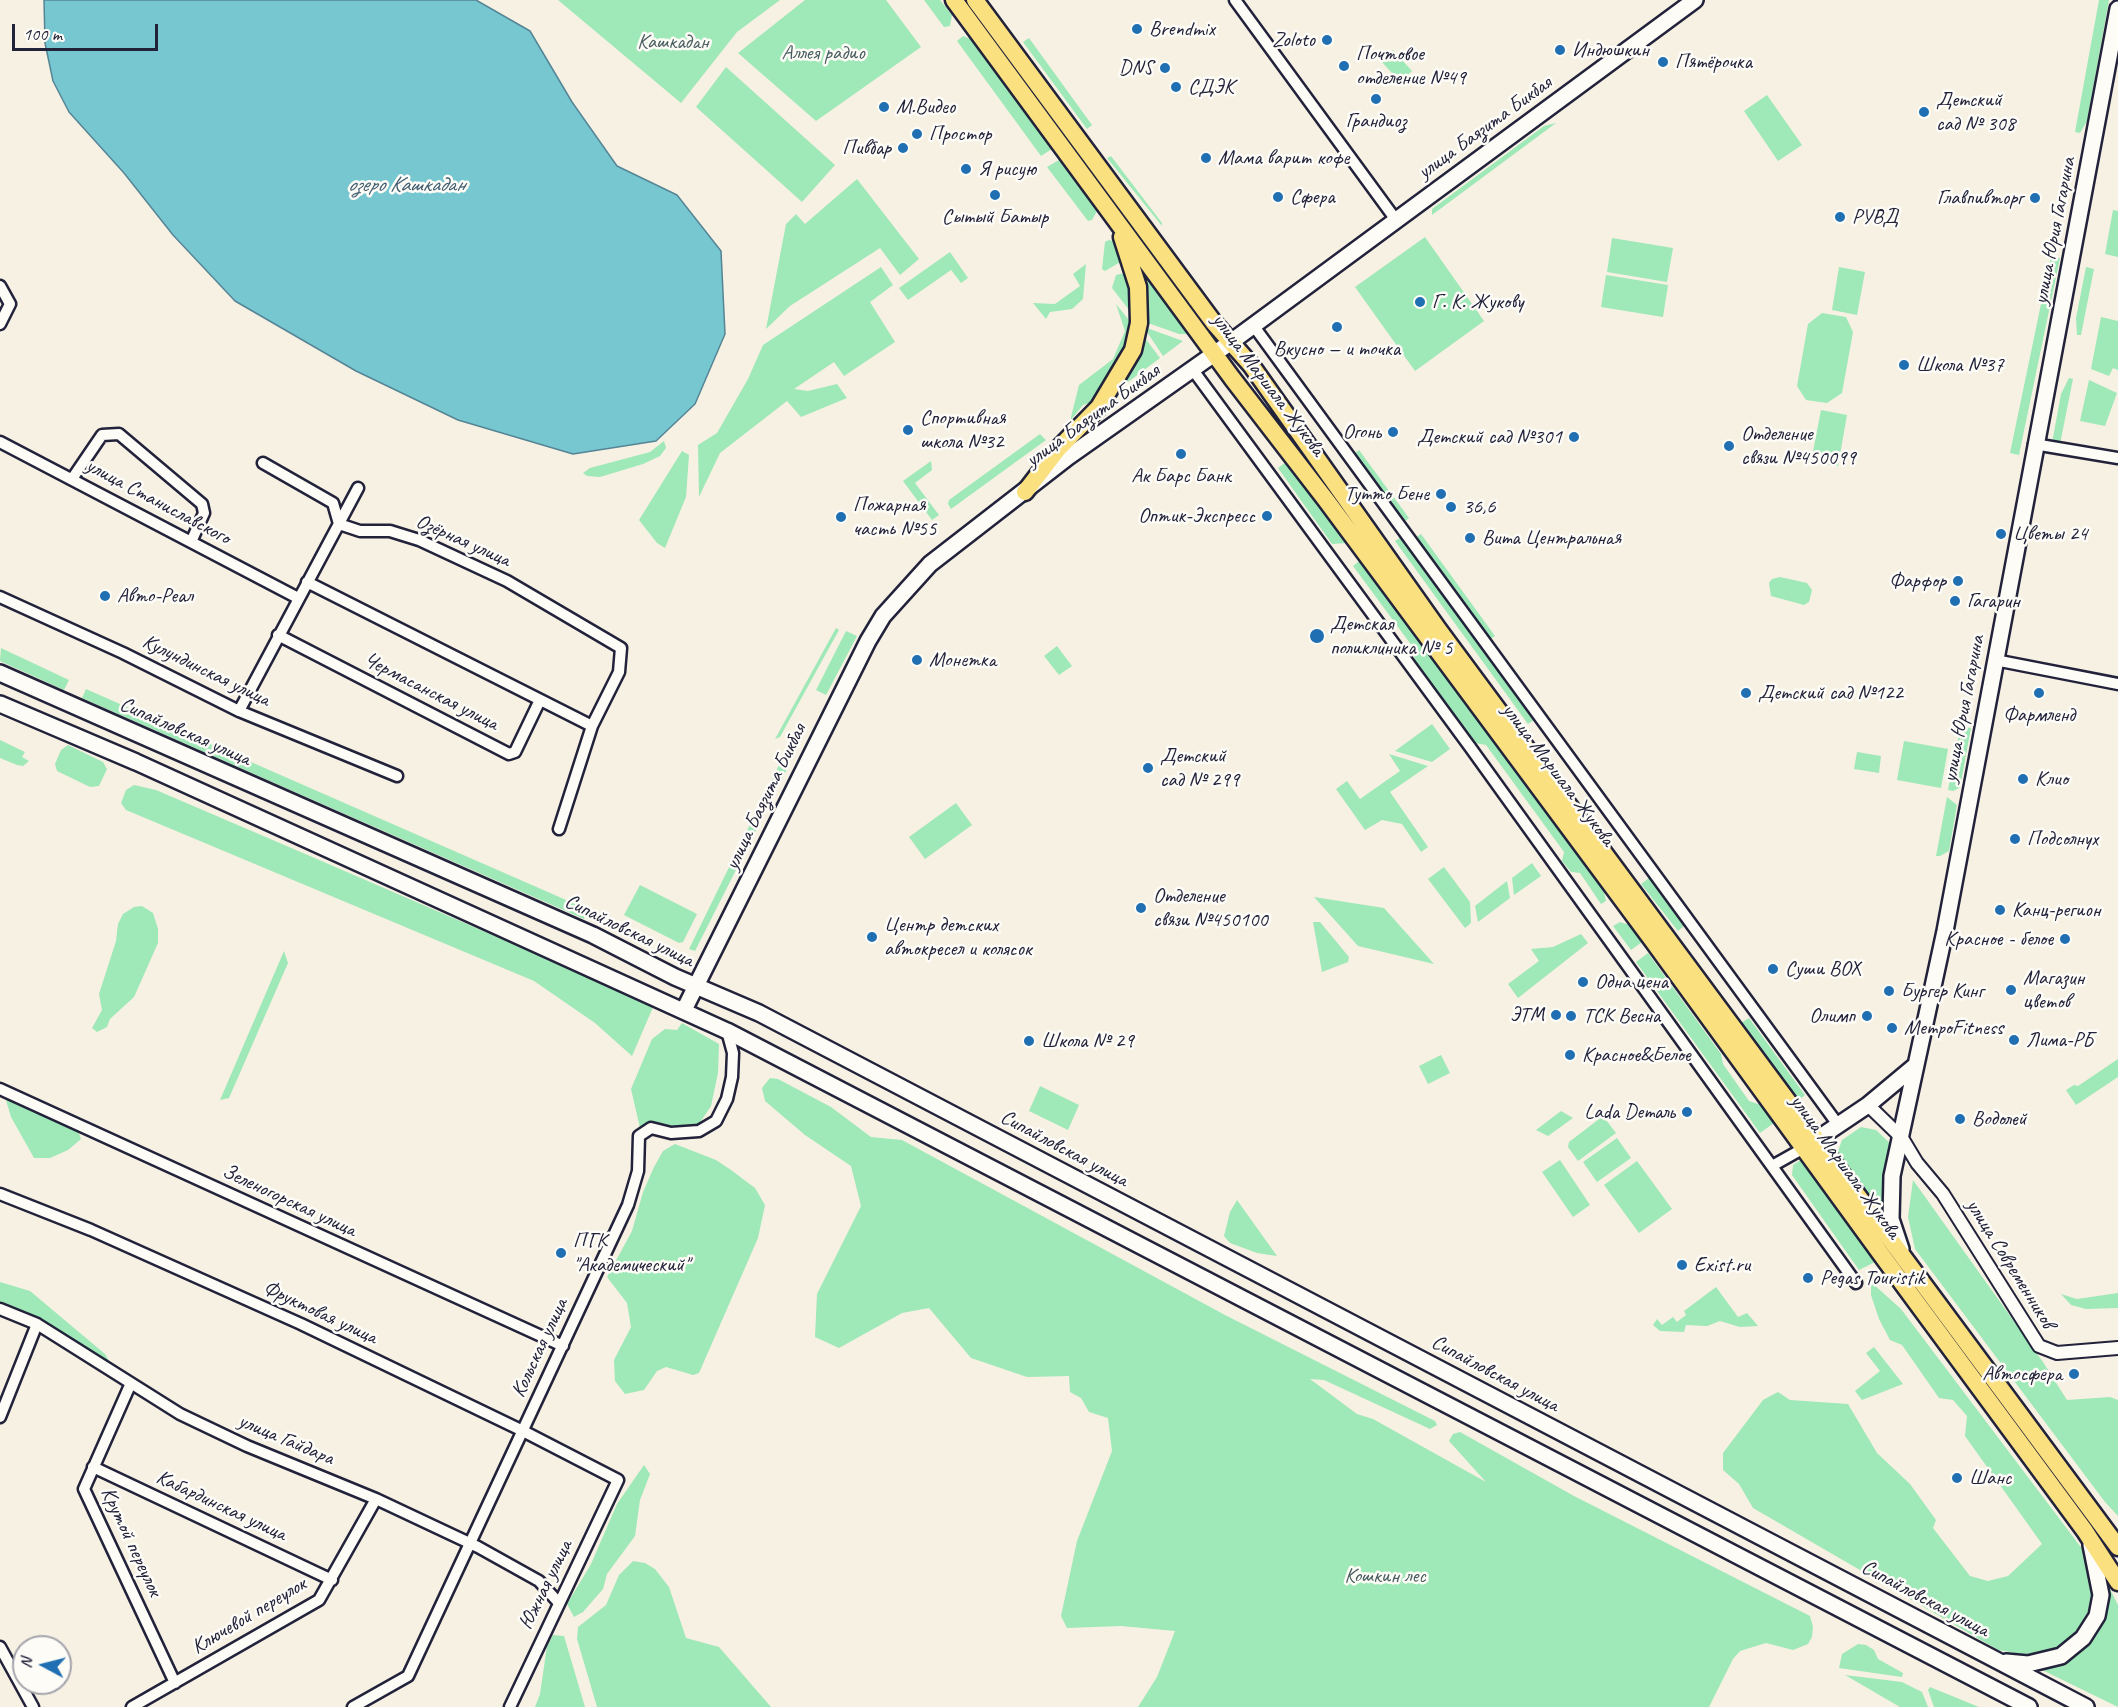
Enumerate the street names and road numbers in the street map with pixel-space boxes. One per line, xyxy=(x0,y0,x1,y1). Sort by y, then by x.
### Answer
street label: улица Баязита Бикбая xyxy=(1413,71,1557,185)
street label: улица Юрия Гагарина xyxy=(2028,155,2082,307)
street label: улица Маршала Жукова xyxy=(1206,309,1330,461)
street label: улица Баязита Бикбая xyxy=(1021,359,1165,473)
street label: улица Станиславского xyxy=(81,453,235,551)
street label: Озёрная улица xyxy=(412,509,514,573)
street label: Кулундинская улица xyxy=(138,629,274,713)
street label: улица Юрия Гагарина xyxy=(1937,633,1991,785)
street label: Чермасанская улица xyxy=(359,647,503,737)
street label: Сипайловская улица xyxy=(116,692,254,772)
street label: улица Маршала Жукова xyxy=(1496,699,1620,851)
street label: улица Баязита Бикбая xyxy=(720,720,812,874)
street label: Сипайловская улица xyxy=(560,889,698,973)
street label: улица Маршала Жукова xyxy=(1784,1090,1906,1244)
street label: Сипайловская улица xyxy=(996,1105,1132,1193)
street label: Зеленогорская улица xyxy=(218,1159,360,1243)
street label: улица Современников xyxy=(1960,1195,2060,1333)
street label: Фруктовая улица xyxy=(259,1276,381,1350)
street label: Кольская улица xyxy=(506,1295,574,1401)
street label: Сипайловская улица xyxy=(1427,1330,1563,1418)
street label: улица Гайдара xyxy=(235,1409,337,1471)
street label: Кабардинская улица xyxy=(152,1465,290,1547)
street label: Крутой переулок xyxy=(95,1483,167,1601)
street label: Южная улица xyxy=(514,1536,578,1634)
street label: Сипайловская улица xyxy=(1857,1555,1993,1643)
street label: Ключевой переулок xyxy=(187,1572,311,1660)

